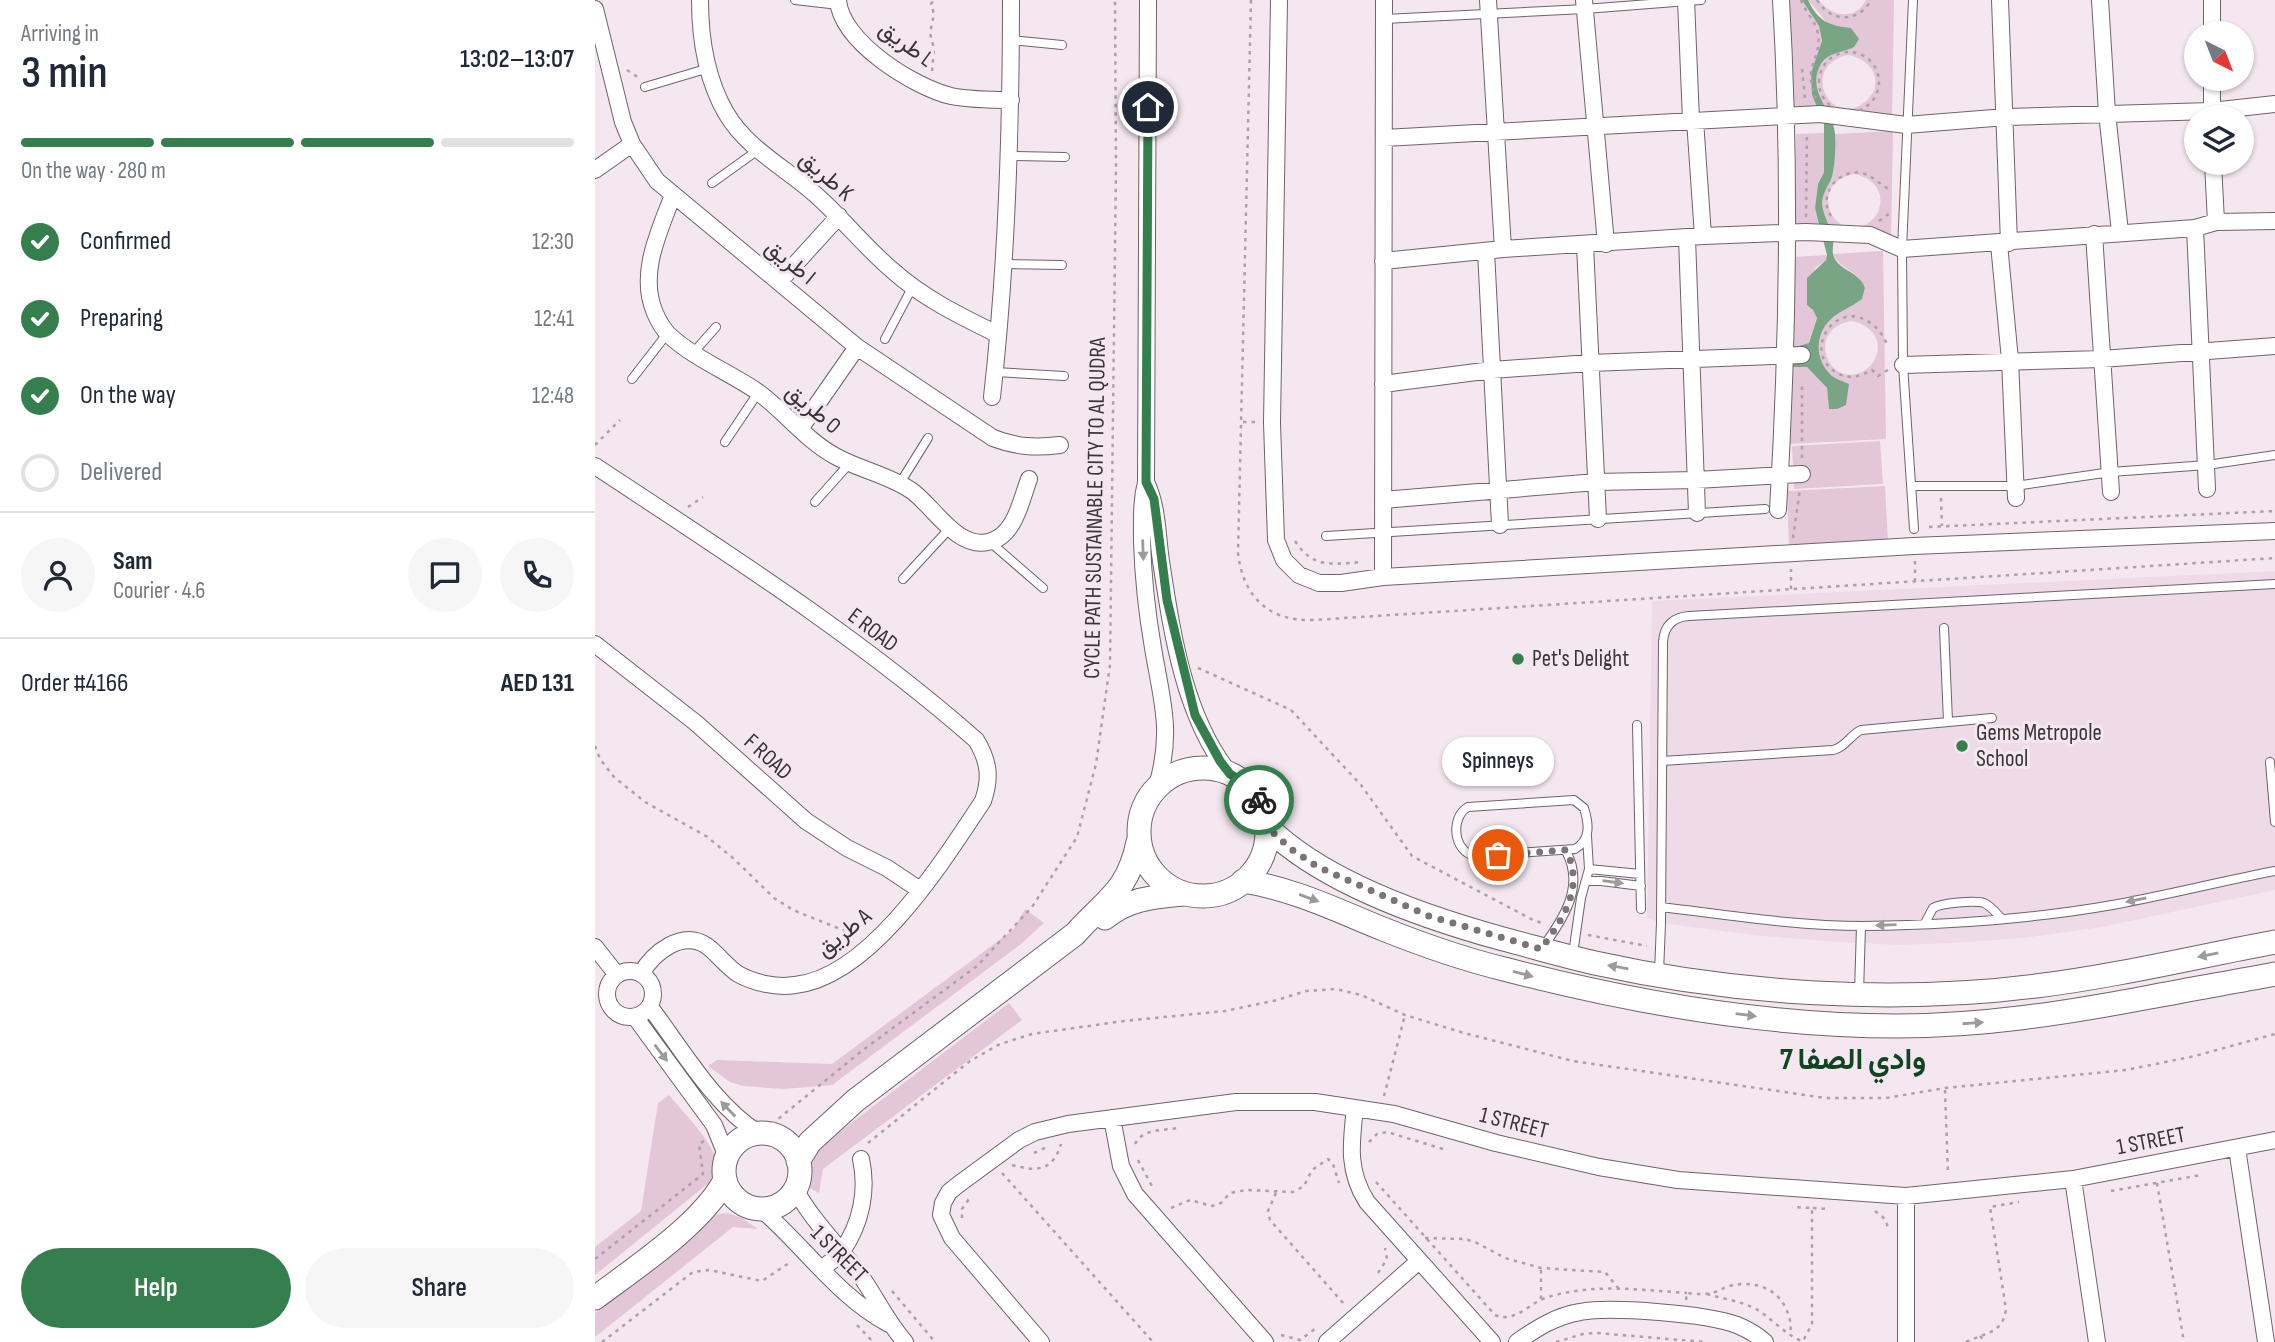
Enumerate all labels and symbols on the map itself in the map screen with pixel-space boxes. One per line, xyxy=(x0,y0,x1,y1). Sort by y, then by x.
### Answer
street label: طريق L xyxy=(873,15,939,74)
north arrow xyxy=(2184,21,2254,91)
pin xyxy=(1118,77,1178,137)
street label: طريق K xyxy=(793,145,859,208)
street label: طريق I xyxy=(759,233,821,291)
street label: CYCLE PATH SUSTAINABLE CITY TO AL QUDRA xyxy=(1078,337,1112,679)
street label: طريق O xyxy=(780,378,846,440)
one-way arrow xyxy=(1137,539,1148,561)
street label: E ROAD xyxy=(842,602,904,658)
place label: Pet's Delight xyxy=(1532,645,1629,673)
marker: Pet's Delight xyxy=(1510,651,1526,667)
place label: Gems Metropole School xyxy=(1976,719,2102,773)
street label: F ROAD xyxy=(738,728,798,786)
callout: Spinneys xyxy=(1442,736,1554,785)
marker: Gems Metropole School xyxy=(1954,738,1970,754)
courier xyxy=(1224,765,1294,835)
pin xyxy=(1468,825,1528,885)
one-way arrow xyxy=(1602,877,1624,888)
one-way arrow xyxy=(1299,892,1320,903)
one-way arrow xyxy=(2125,895,2147,906)
street label: طريق A xyxy=(811,902,877,963)
one-way arrow xyxy=(1875,919,1897,930)
one-way arrow xyxy=(2197,949,2219,960)
one-way arrow xyxy=(1607,961,1629,972)
one-way arrow xyxy=(1512,969,1534,980)
one-way arrow xyxy=(1736,1010,1758,1021)
one-way arrow xyxy=(1963,1017,1985,1028)
district label: وادي الصفا 7 xyxy=(1780,1042,1926,1084)
one-way arrow xyxy=(654,1044,669,1062)
one-way arrow xyxy=(720,1100,737,1117)
street label: 1 STREET xyxy=(1477,1101,1551,1145)
street label: 1 STREET xyxy=(2114,1121,2188,1161)
street label: 1 STREET xyxy=(804,1219,874,1289)

